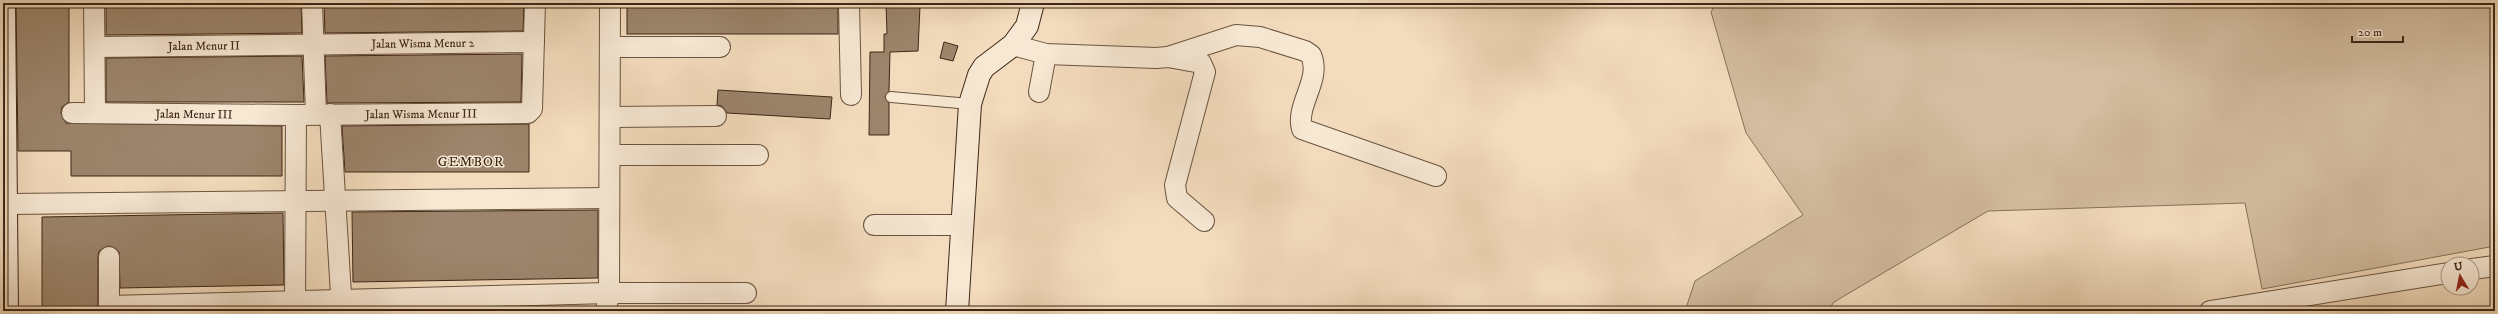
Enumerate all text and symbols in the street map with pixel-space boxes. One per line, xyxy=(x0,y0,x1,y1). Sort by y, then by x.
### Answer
scale bar xyxy=(2352,18,2403,44)
text: 20 m xyxy=(2358,25,2382,40)
street label: Jalan Wisma Menur 2 xyxy=(371,35,475,51)
street label: Jalan Menur II xyxy=(167,38,240,54)
street label: Jalan Menur III xyxy=(154,106,233,122)
street label: Jalan Wisma Menur III xyxy=(364,106,477,122)
district label: GEMBOR xyxy=(438,153,504,171)
north arrow xyxy=(2440,256,2480,296)
text: U xyxy=(2453,259,2464,275)

